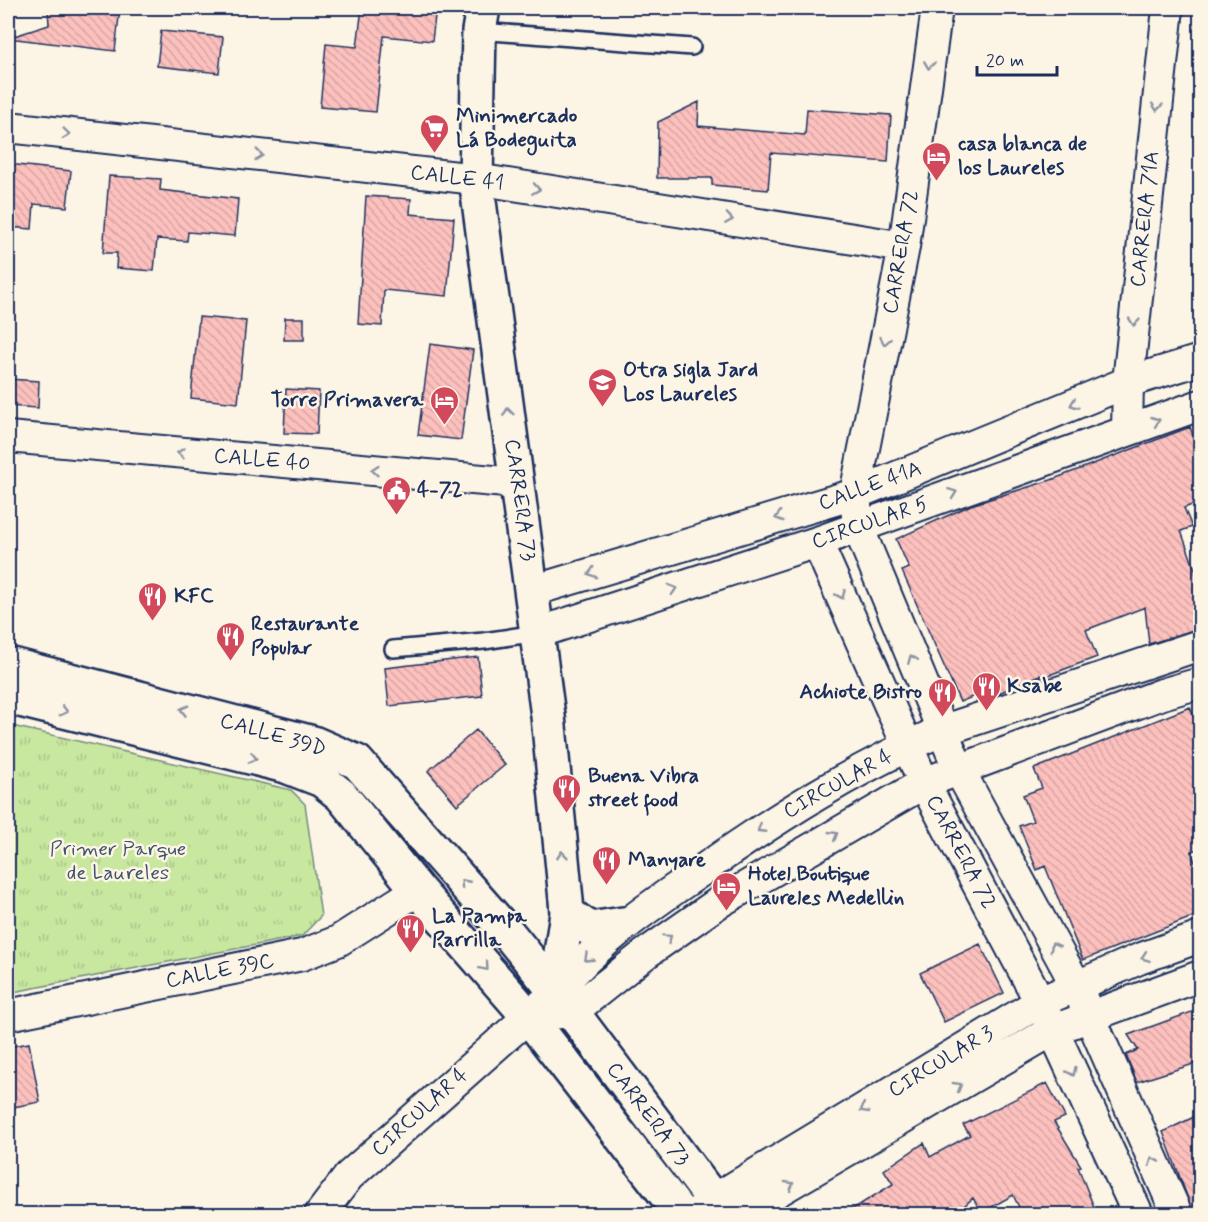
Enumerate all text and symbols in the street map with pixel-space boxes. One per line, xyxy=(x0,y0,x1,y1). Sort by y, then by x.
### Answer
scale bar xyxy=(977,39,1056,77)
text: 20 m xyxy=(986,49,1024,73)
one-way arrow xyxy=(923,61,936,70)
place label: Minimercado Lá Bodeguita xyxy=(456,102,578,156)
one-way arrow xyxy=(1151,103,1164,112)
supermarket icon: Minimercado Lá Bodeguita xyxy=(419,112,451,154)
one-way arrow xyxy=(61,127,70,139)
place label: casa blanca de los Laureles xyxy=(958,130,1087,182)
hotel icon: casa blanca de los Laureles xyxy=(921,140,953,182)
one-way arrow xyxy=(255,148,264,161)
street label: CARRERA 71A xyxy=(1124,149,1166,289)
street label: CALLE 41 xyxy=(409,158,505,198)
one-way arrow xyxy=(531,182,541,195)
street label: CARRERA 72 xyxy=(876,188,926,316)
one-way arrow xyxy=(724,213,734,225)
one-way arrow xyxy=(1128,318,1141,327)
one-way arrow xyxy=(879,336,892,346)
place label: Otra sigla Jard Los Laureles xyxy=(623,356,758,408)
school or university icon: Otra sigla Jard Los Laureles xyxy=(586,366,618,408)
hotel icon: Torre Primavera xyxy=(428,384,460,426)
place label: Torre Primavera xyxy=(271,386,424,414)
one-way arrow xyxy=(1069,397,1080,409)
one-way arrow xyxy=(502,407,514,416)
one-way arrow xyxy=(1151,415,1161,428)
street label: CARRERA 73 xyxy=(498,437,542,563)
street label: CALLE 40 xyxy=(212,442,312,478)
one-way arrow xyxy=(176,447,185,460)
street label: CALLE 41A xyxy=(815,454,925,518)
one-way arrow xyxy=(371,464,380,477)
public building icon: 4-72 xyxy=(380,474,412,516)
place label: 4-72 xyxy=(417,476,462,504)
one-way arrow xyxy=(947,488,958,501)
street label: CIRCULAR 5 xyxy=(808,490,932,556)
one-way arrow xyxy=(774,510,785,522)
one-way arrow xyxy=(587,566,598,578)
restaurant icon: KFC xyxy=(137,580,169,622)
place label: KFC xyxy=(174,582,214,610)
one-way arrow xyxy=(667,584,678,596)
one-way arrow xyxy=(833,589,845,600)
place label: Restaurante Popular xyxy=(251,610,360,662)
restaurant icon: Restaurante Popular xyxy=(214,620,246,662)
one-way arrow xyxy=(907,654,919,665)
restaurant icon: Ksabe xyxy=(970,670,1002,712)
place label: Ksabe xyxy=(1007,672,1063,700)
restaurant icon: Achiote Bistro xyxy=(927,676,959,718)
place label: Achiote Bistro xyxy=(800,678,922,706)
one-way arrow xyxy=(59,703,69,716)
one-way arrow xyxy=(179,705,189,718)
street label: CALLE 39D xyxy=(217,706,329,764)
street label: CIRCULAR 4 xyxy=(778,742,898,826)
one-way arrow xyxy=(248,751,258,763)
place label: Buena Vibra street food xyxy=(588,762,699,816)
restaurant icon: Buena Vibra street food xyxy=(551,772,583,814)
street label: CARRERA 72 xyxy=(919,790,1003,914)
one-way arrow xyxy=(757,822,768,833)
one-way arrow xyxy=(828,831,838,842)
park label: Primer Parque de Laureles xyxy=(50,835,186,887)
restaurant icon: Manyare xyxy=(591,844,623,886)
place label: Manyare xyxy=(628,846,706,874)
one-way arrow xyxy=(556,851,569,860)
place label: Hotel Boutique Laureles Medellin xyxy=(748,860,904,912)
hotel icon: Hotel Boutique Laureles Medellin xyxy=(711,870,743,912)
one-way arrow xyxy=(460,879,471,890)
place label: La Pampa Parrilla xyxy=(432,902,528,954)
restaurant icon: La Pampa Parrilla xyxy=(395,912,427,954)
one-way arrow xyxy=(662,934,673,945)
one-way arrow xyxy=(1050,942,1061,952)
street label: CALLE 39C xyxy=(164,947,277,995)
one-way arrow xyxy=(1140,949,1151,962)
one-way arrow xyxy=(584,951,595,962)
one-way arrow xyxy=(478,961,489,971)
street label: CIRCULAR 3 xyxy=(883,1019,999,1104)
street label: CARRERA 73 xyxy=(600,1056,696,1172)
street label: CIRCULAR 4 xyxy=(366,1061,474,1163)
one-way arrow xyxy=(1065,1066,1077,1077)
one-way arrow xyxy=(952,1082,962,1094)
one-way arrow xyxy=(860,1102,870,1113)
one-way arrow xyxy=(1148,1156,1160,1167)
one-way arrow xyxy=(783,1181,794,1192)

